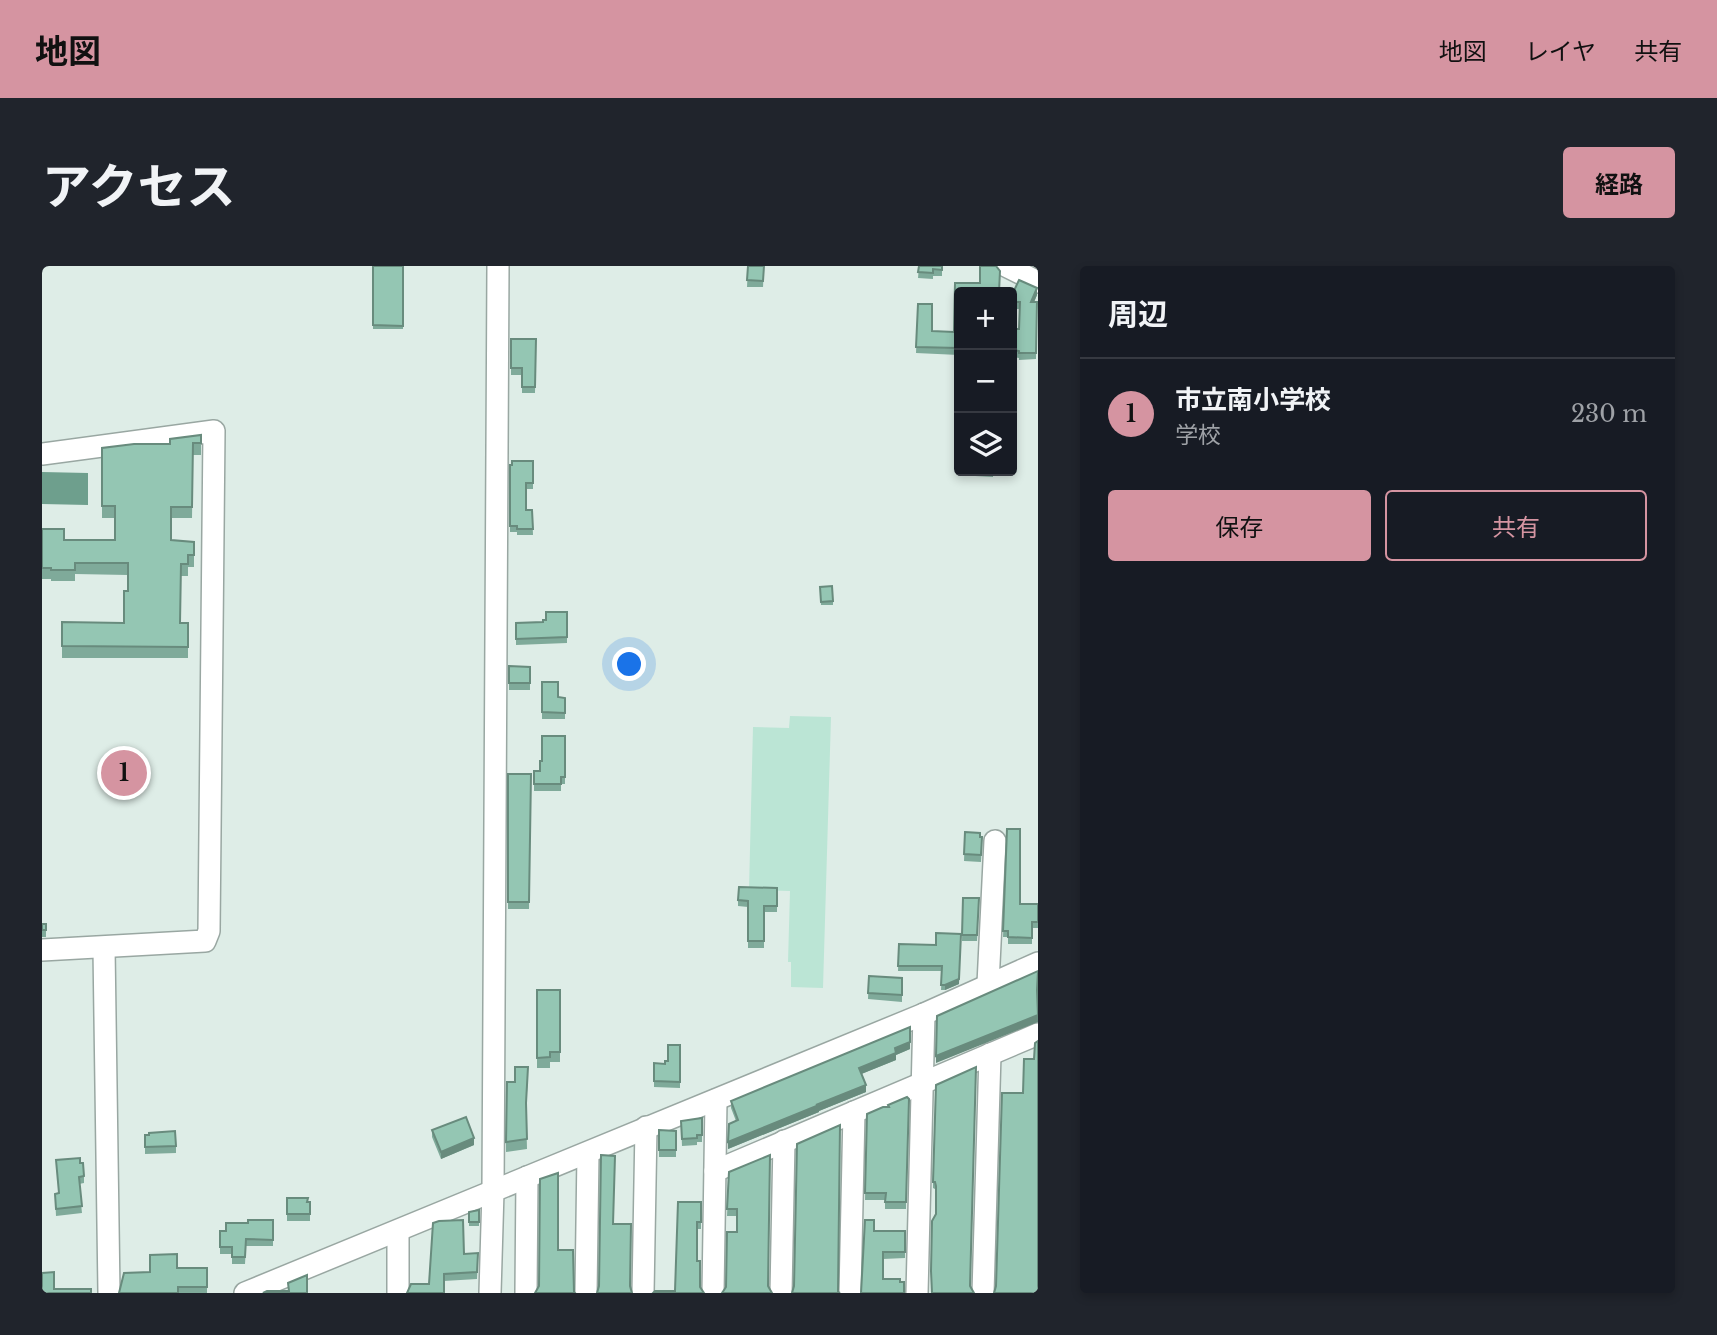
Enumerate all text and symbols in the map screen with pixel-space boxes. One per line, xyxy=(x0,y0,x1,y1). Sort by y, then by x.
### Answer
text: 地図 xyxy=(35,31,101,72)
text: 地図 xyxy=(1439,37,1487,66)
text: レイヤ xyxy=(1525,37,1596,66)
text: 共有 xyxy=(1634,37,1682,66)
button: 経路 xyxy=(1563,147,1675,218)
text: アクセス xyxy=(42,156,236,217)
map controls xyxy=(954,287,1017,476)
button: + xyxy=(954,287,1017,350)
text: 周辺 xyxy=(1108,296,1168,333)
button: − xyxy=(954,350,1017,413)
text: 市立南小学校 xyxy=(1175,384,1331,416)
text: 1 xyxy=(1126,400,1136,428)
text: 230 m xyxy=(1571,400,1647,428)
button: layers xyxy=(954,413,1017,476)
text: 学校 xyxy=(1175,421,1221,449)
button: 保存 xyxy=(1108,490,1371,561)
button: 共有 xyxy=(1385,490,1647,561)
your location xyxy=(612,647,646,681)
pin: 1 xyxy=(101,747,147,799)

